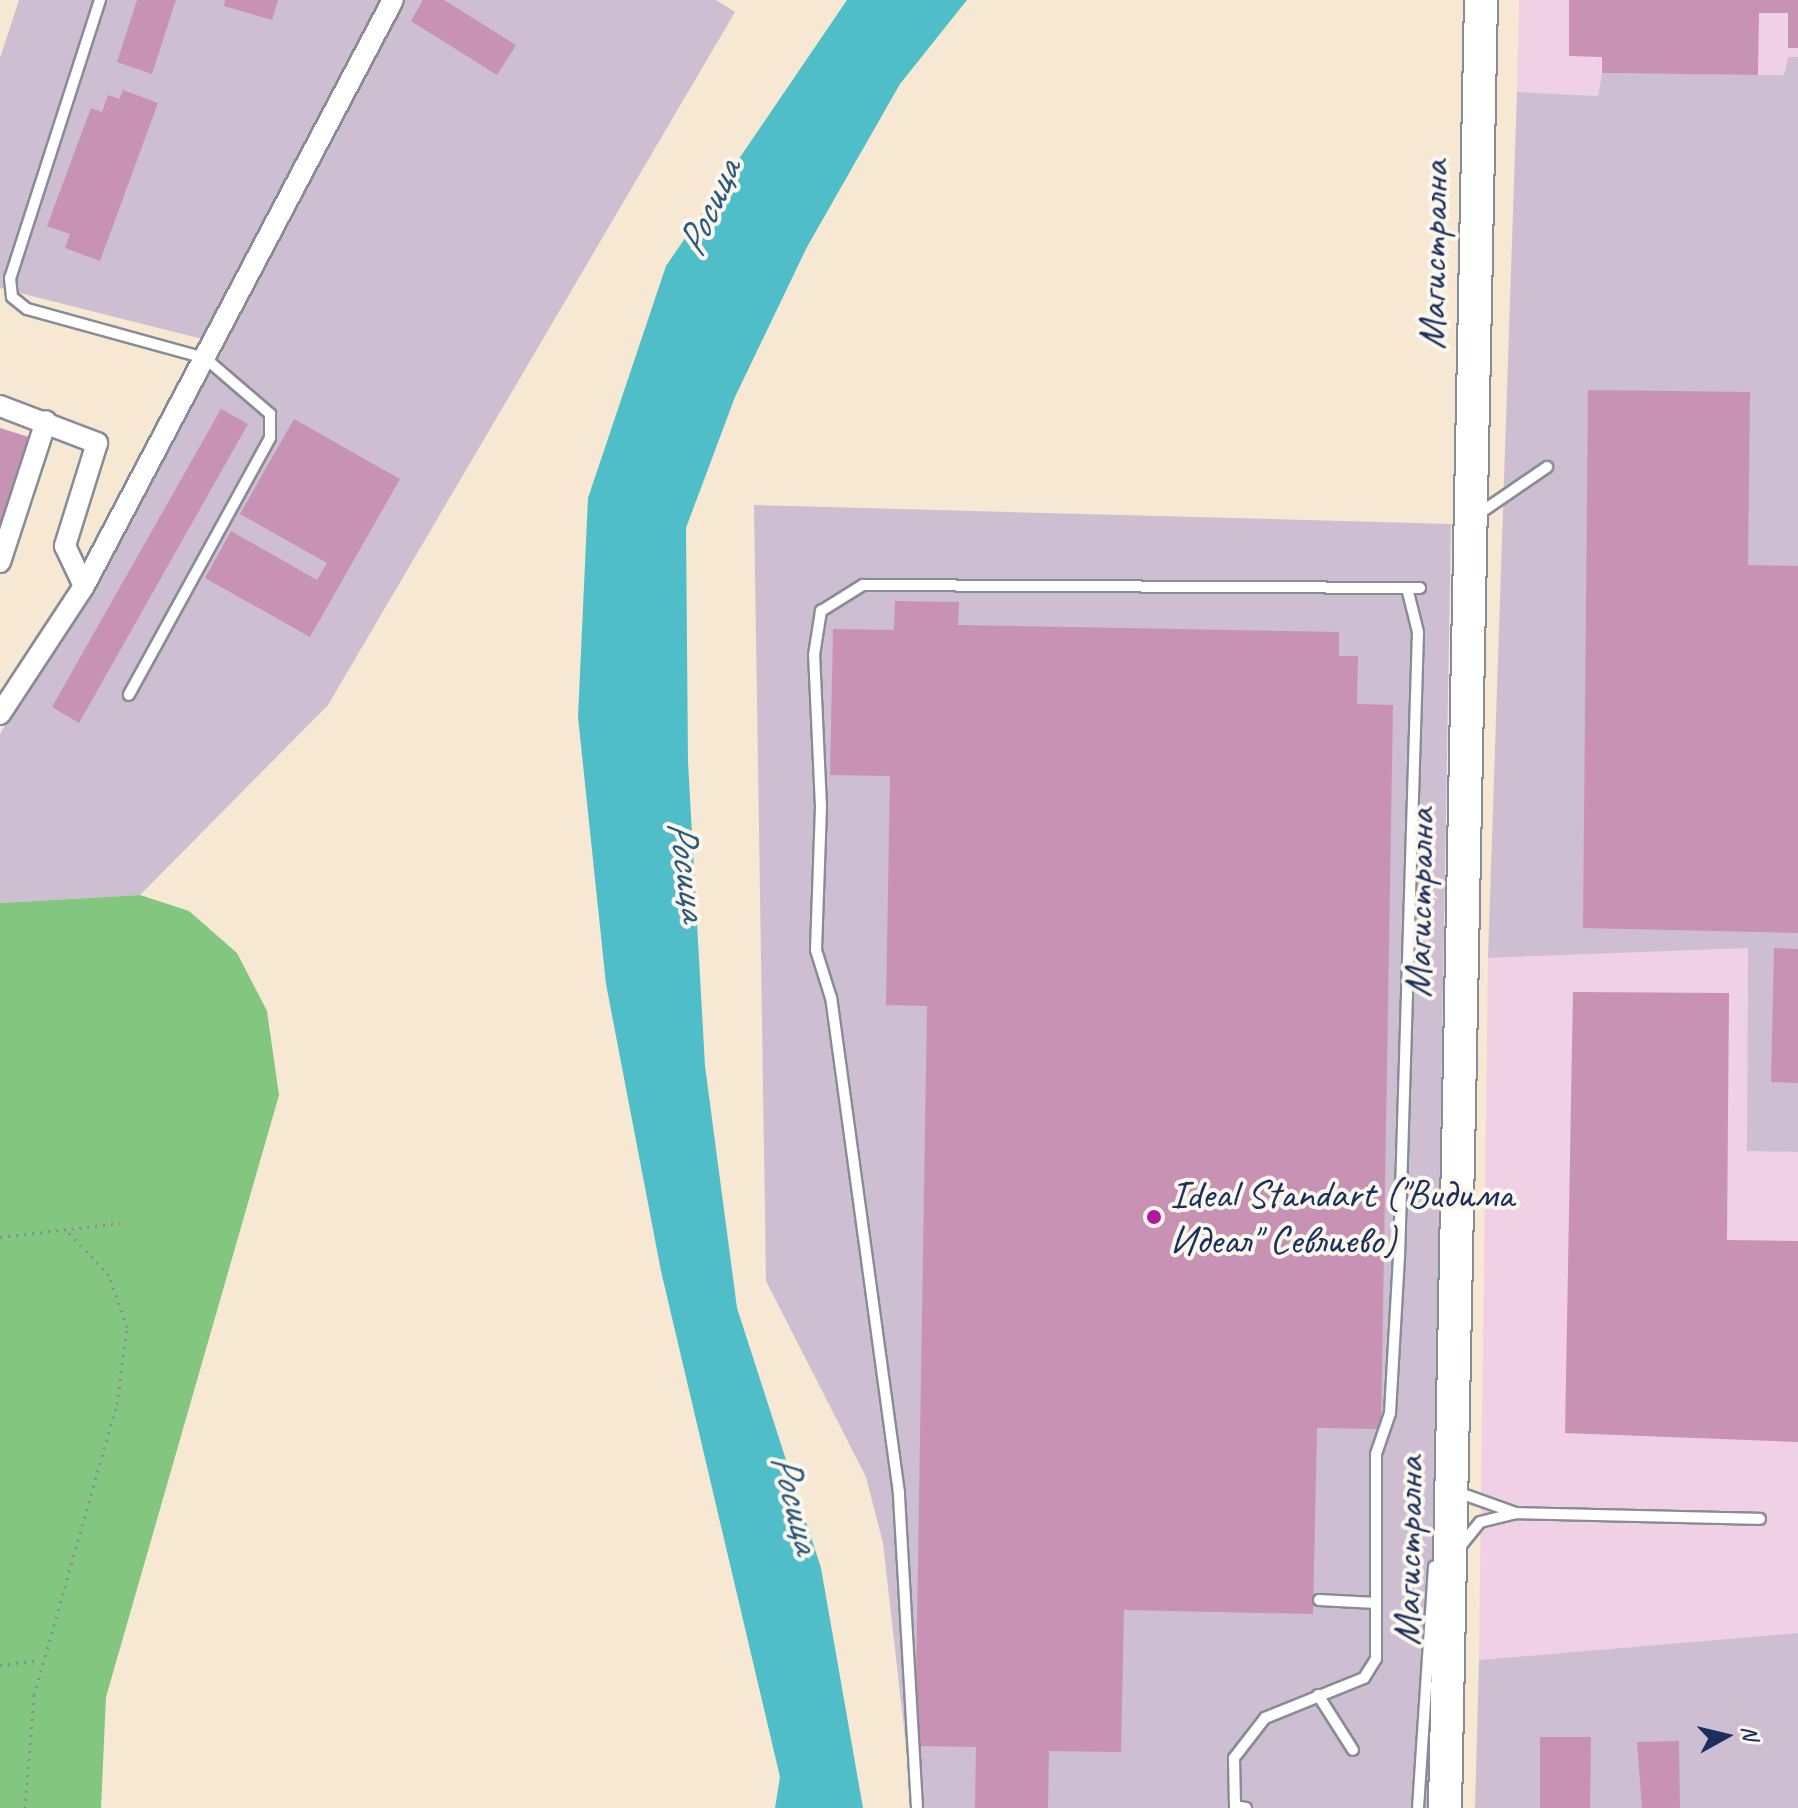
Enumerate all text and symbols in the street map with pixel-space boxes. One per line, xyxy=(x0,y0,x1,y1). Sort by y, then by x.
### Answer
water label: Росица xyxy=(666,152,752,264)
street label: Магистрална xyxy=(1407,160,1459,350)
street label: Магистрална xyxy=(1393,808,1445,998)
water label: Росица xyxy=(656,817,720,923)
place label: Ideal Standart ("Видима Идеал" Севлиево) xyxy=(1170,1170,1514,1264)
marker: Ideal Standart ("Видима Идеал" Севлиево) xyxy=(1145,1208,1163,1226)
water label: Росица xyxy=(759,1448,833,1558)
street label: Магистрална xyxy=(1382,1456,1434,1646)
north arrow xyxy=(1686,1696,1766,1776)
text: N xyxy=(1735,1724,1765,1741)

